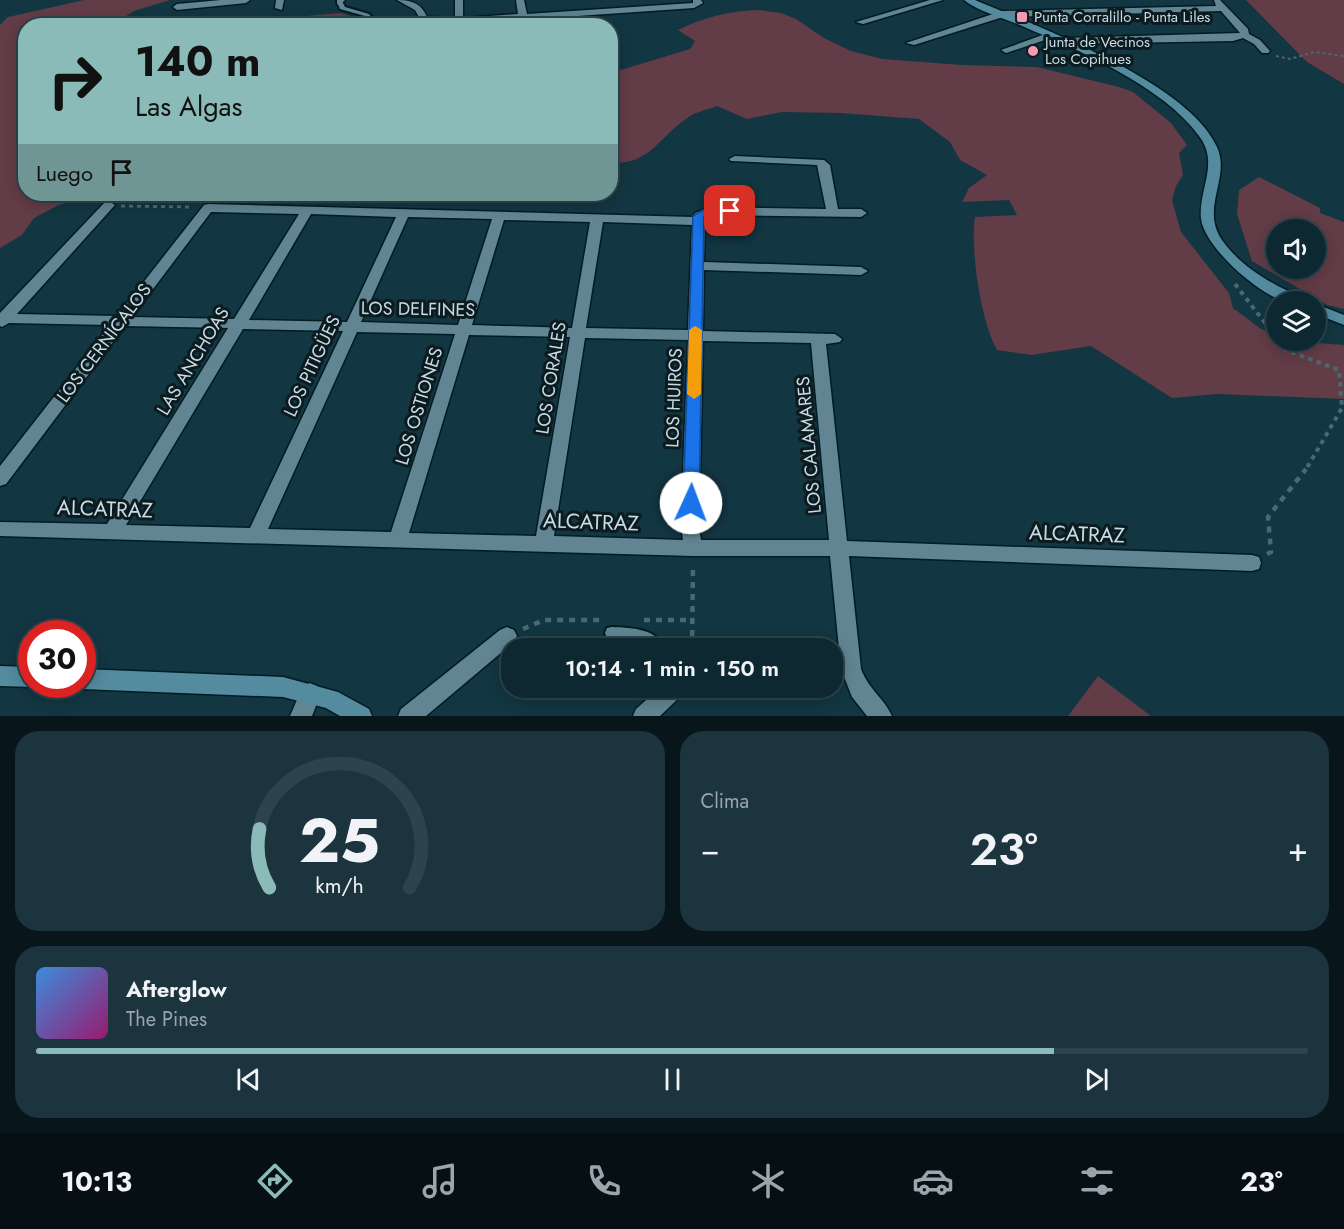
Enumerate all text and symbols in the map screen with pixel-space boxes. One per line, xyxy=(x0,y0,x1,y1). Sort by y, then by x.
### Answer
place label: Punta Corralillo - Punta Liles xyxy=(1034,6,1210,28)
marker: Punta Corralillo - Punta Liles xyxy=(1015,10,1029,24)
text: 140 m xyxy=(135,31,261,92)
place label: Junta de Vecinos Los Copihues xyxy=(1043,31,1150,70)
icon: right xyxy=(36,42,114,120)
marker: Junta de Vecinos Los Copihues xyxy=(1026,44,1040,58)
text: Las Algas xyxy=(135,87,242,126)
icon: arrive xyxy=(105,156,138,189)
text: Luego xyxy=(36,157,93,189)
pin xyxy=(704,185,755,236)
icon: arrive xyxy=(713,194,746,227)
map controls xyxy=(1266,219,1326,351)
button: sound xyxy=(1266,219,1326,279)
street label: LOS CERNÍCALOS xyxy=(50,278,158,408)
button: layers xyxy=(1266,291,1326,351)
street label: LOS DELFINES xyxy=(361,295,476,323)
street label: LAS ANCHOAS xyxy=(150,302,236,420)
street label: LOS PITIGÜES xyxy=(277,311,347,421)
street label: LOS CORALES xyxy=(529,320,573,436)
street label: LOS OSTIONES xyxy=(389,344,449,468)
street label: LOS HUIROS xyxy=(659,348,689,448)
street label: LOS CALAMARES xyxy=(790,375,828,515)
position arrow xyxy=(659,471,723,535)
street label: ALCATRAZ xyxy=(57,492,154,526)
street label: ALCATRAZ xyxy=(543,505,640,539)
street label: ALCATRAZ xyxy=(1029,517,1126,551)
speed limit sign: 30 xyxy=(18,620,96,698)
text: 10:14 · 1 min · 150 m xyxy=(565,652,779,684)
text: Clima xyxy=(701,787,749,816)
text: 25 xyxy=(299,795,380,885)
text: 23° xyxy=(970,817,1038,882)
text: − xyxy=(701,826,720,873)
text: + xyxy=(1288,826,1308,873)
text: km/h xyxy=(316,870,364,901)
text: Afterglow xyxy=(126,973,227,1005)
text: The Pines xyxy=(126,1005,207,1034)
icon: previous xyxy=(232,1063,265,1096)
icon: pause xyxy=(656,1063,689,1096)
icon: next xyxy=(1080,1063,1113,1096)
icon: directions xyxy=(254,1160,296,1202)
icon: music xyxy=(419,1160,461,1202)
icon: phone xyxy=(583,1160,625,1202)
icon: climate xyxy=(747,1160,789,1202)
icon: car xyxy=(912,1160,954,1202)
icon: filters xyxy=(1076,1160,1118,1202)
text: 10:13 xyxy=(61,1162,132,1201)
text: 23° xyxy=(1240,1162,1283,1201)

